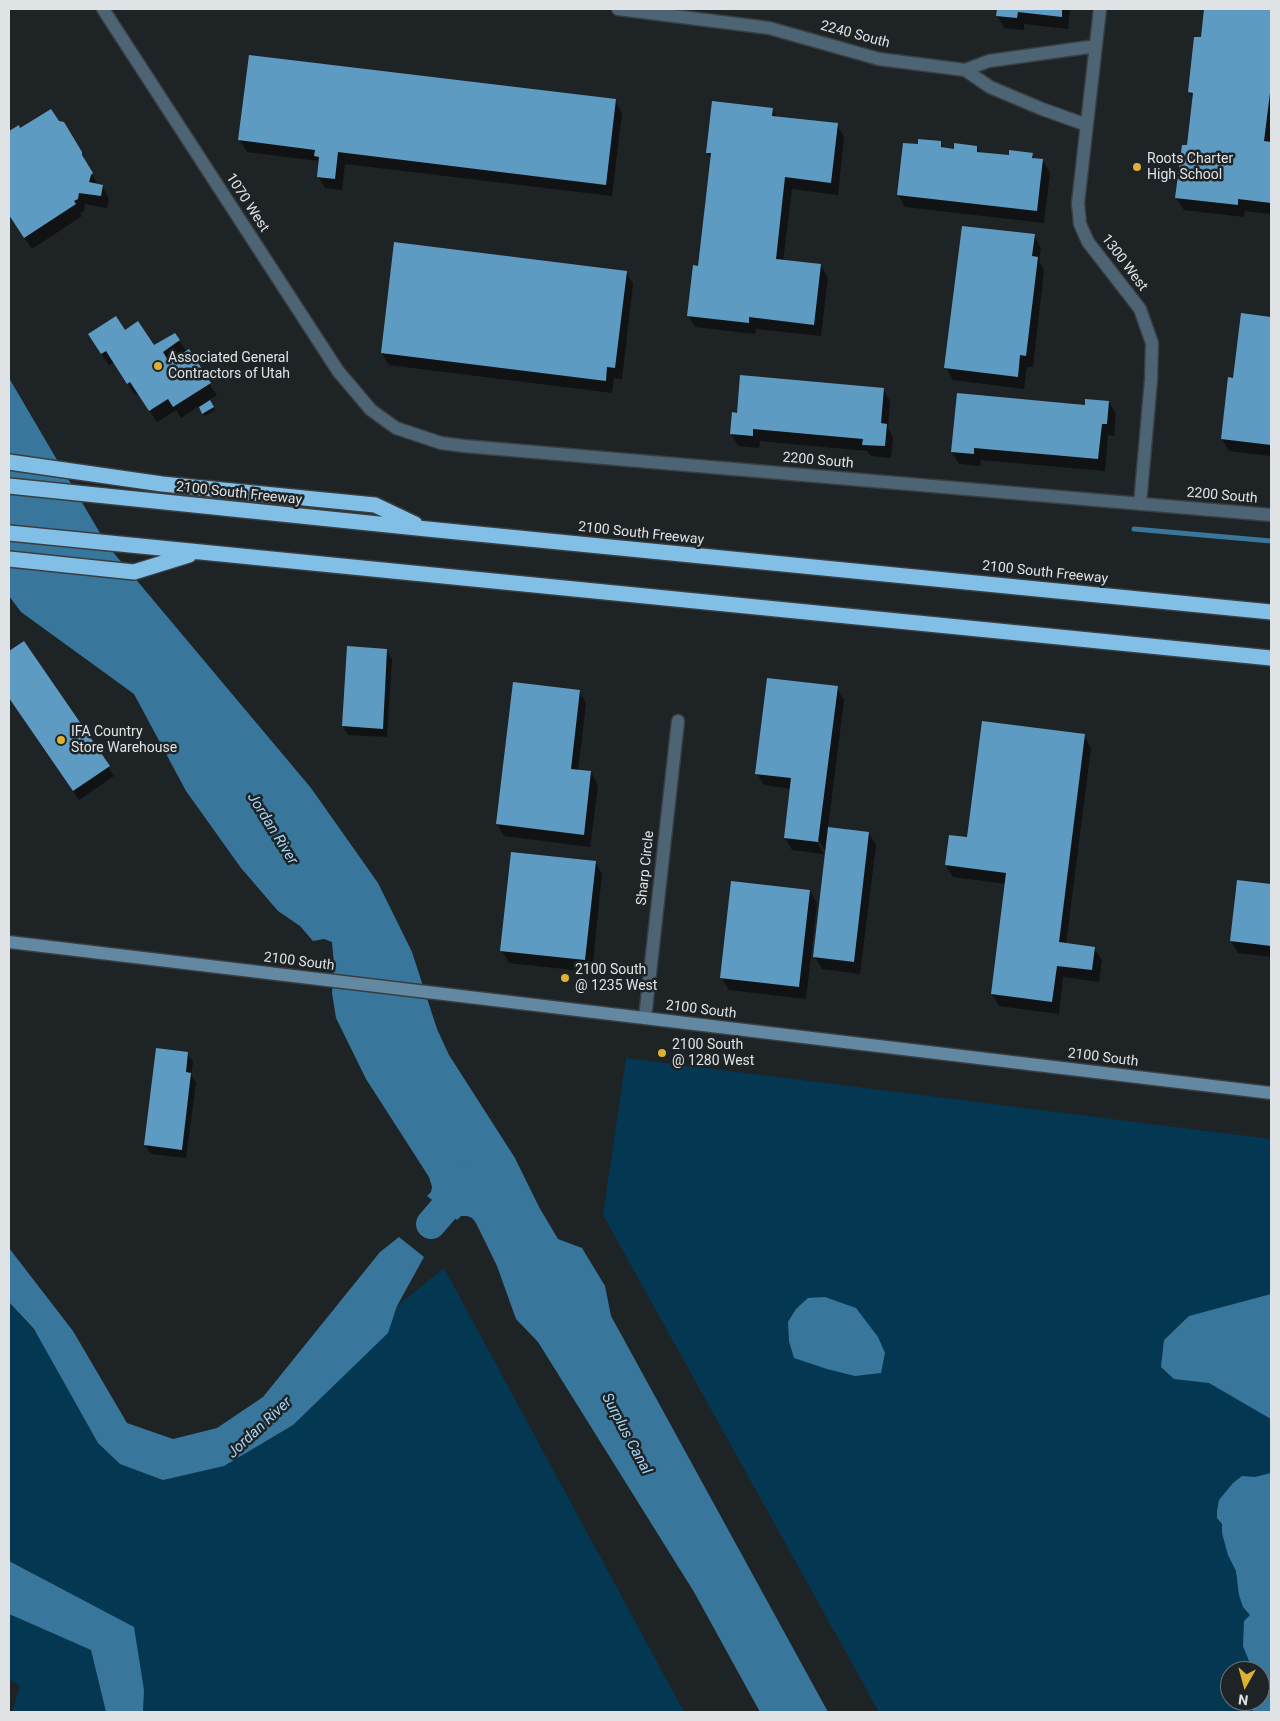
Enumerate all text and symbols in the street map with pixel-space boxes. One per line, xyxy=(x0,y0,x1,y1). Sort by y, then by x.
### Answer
street label: 2240 South xyxy=(818,18,892,52)
place label: Roots Charter High School xyxy=(1147,151,1233,184)
marker: Roots Charter High School xyxy=(1131,161,1143,173)
street label: 1070 West xyxy=(222,171,272,235)
street label: 1300 West xyxy=(1097,231,1151,295)
place label: Associated General Contractors of Utah xyxy=(168,350,290,382)
marker: Associated General Contractors of Utah xyxy=(152,360,164,372)
street label: 2200 South xyxy=(782,450,854,472)
street label: 2100 South Freeway xyxy=(175,479,303,509)
street label: 2200 South xyxy=(1186,485,1258,507)
street label: 2100 South Freeway xyxy=(577,519,705,549)
street label: 2100 South Freeway xyxy=(981,558,1109,588)
place label: IFA Country Store Warehouse xyxy=(71,724,177,756)
marker: IFA Country Store Warehouse xyxy=(55,734,67,746)
water label: Jordan River xyxy=(243,790,301,868)
street label: Sharp Circle xyxy=(634,830,658,906)
street label: 2100 South xyxy=(263,949,335,975)
place label: 2100 South @ 1235 West xyxy=(575,962,657,994)
marker: 2100 South @ 1235 West xyxy=(559,972,571,984)
street label: 2100 South xyxy=(665,997,737,1023)
place label: 2100 South @ 1280 West xyxy=(672,1037,754,1070)
street label: 2100 South xyxy=(1067,1045,1139,1071)
marker: 2100 South @ 1280 West xyxy=(656,1047,668,1059)
water label: Surplus Canal xyxy=(597,1390,655,1478)
water label: Jordan River xyxy=(224,1394,296,1462)
north arrow xyxy=(1220,1661,1270,1711)
text: N xyxy=(1237,1691,1249,1708)

